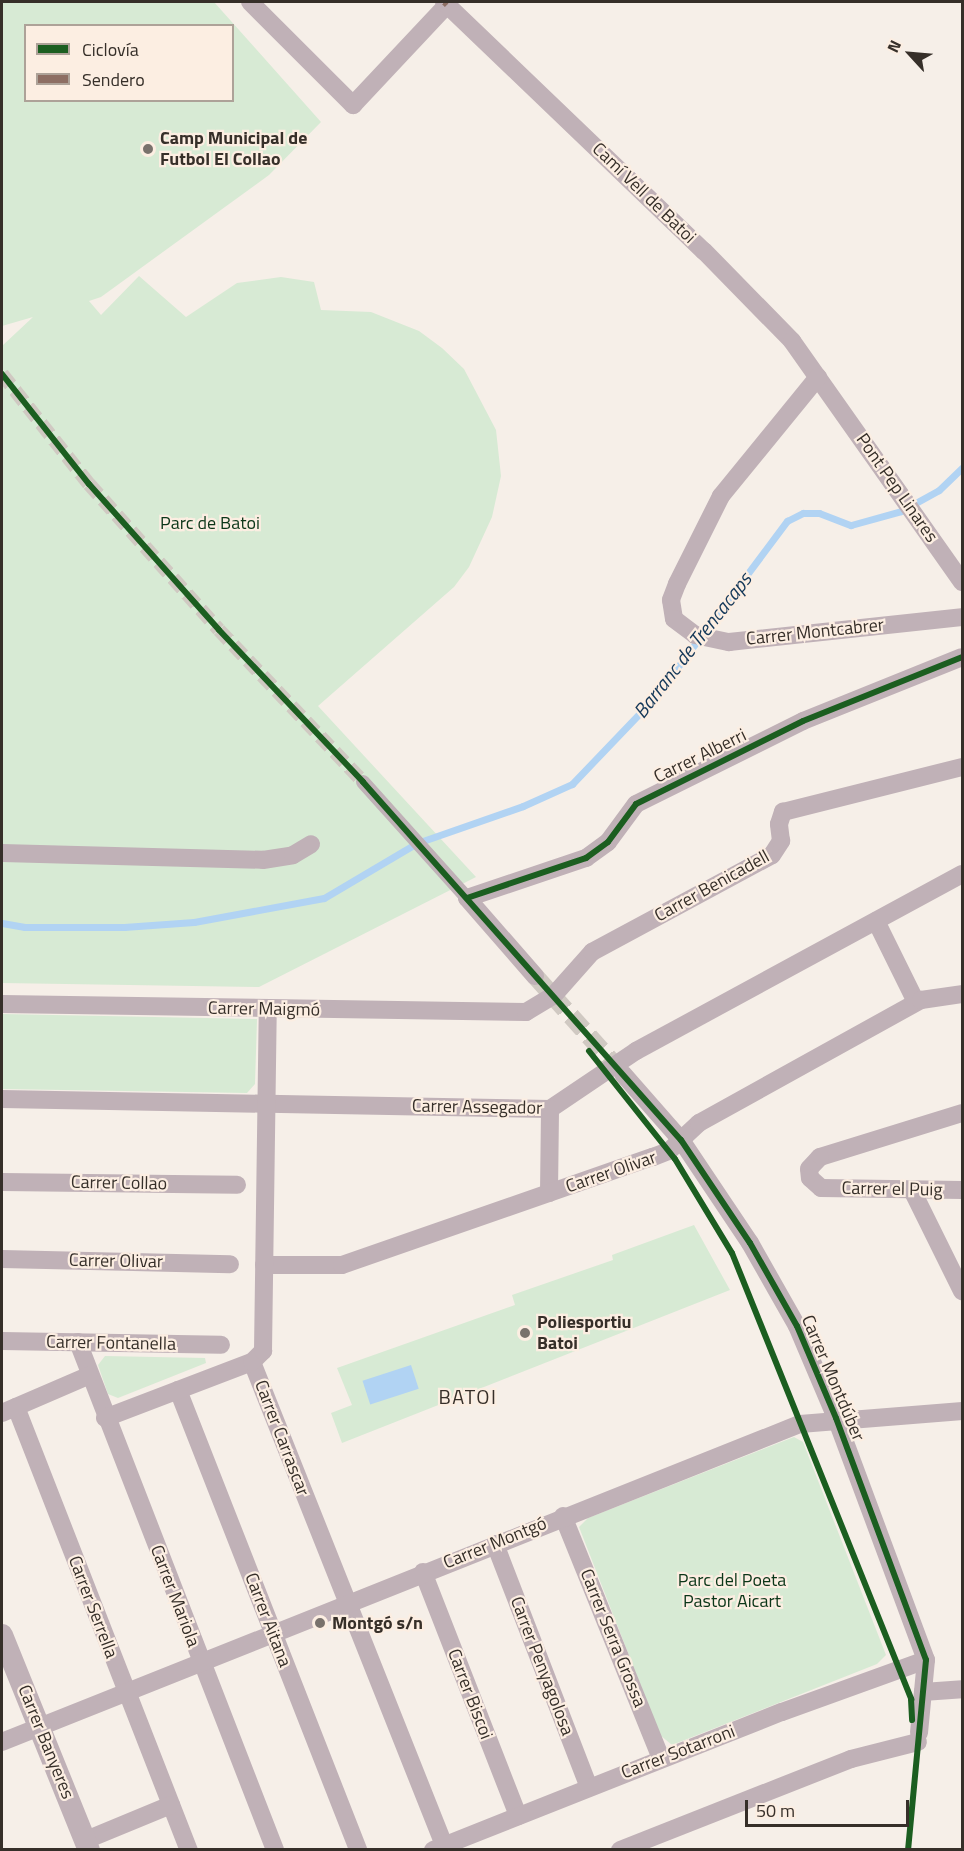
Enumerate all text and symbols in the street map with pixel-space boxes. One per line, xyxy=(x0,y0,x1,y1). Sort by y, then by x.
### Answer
legend xyxy=(24,24,234,102)
north arrow xyxy=(880,24,940,84)
text: Ciclovía xyxy=(82,36,139,63)
text: N xyxy=(881,36,907,56)
text: Sendero xyxy=(82,66,145,93)
place label: Camp Municipal de Futbol El Collao xyxy=(160,128,307,170)
street label: Camí Vell de Batoi xyxy=(588,138,700,248)
marker: Camp Municipal de Futbol El Collao xyxy=(141,142,155,156)
street label: Pont Pep Linares xyxy=(851,429,943,547)
park label: Parc de Batoi xyxy=(160,512,260,534)
water label: Barranc de Trencacaps xyxy=(628,568,756,722)
street label: Carrer Montcabrer xyxy=(745,614,885,650)
street label: Carrer Alberri xyxy=(650,724,750,788)
street label: Carrer Benicadell xyxy=(651,846,773,926)
street label: Carrer Maigmó xyxy=(208,997,320,1021)
street label: Carrer Assegador xyxy=(412,1095,542,1119)
street label: Carrer Olivar xyxy=(563,1146,659,1198)
street label: Carrer Collao xyxy=(71,1171,167,1195)
street label: Carrer el Puig xyxy=(841,1177,943,1201)
street label: Carrer Olivar xyxy=(69,1249,163,1273)
place label: Poliesportiu Batoi xyxy=(537,1312,632,1354)
street label: Carrer Montdúber xyxy=(797,1312,869,1444)
marker: Poliesportiu Batoi xyxy=(518,1326,532,1340)
street label: Carrer Fontanella xyxy=(46,1331,176,1355)
street label: Carrer Carrascar xyxy=(250,1377,314,1499)
district label: BATOI xyxy=(439,1384,497,1408)
street label: Carrer Montgó xyxy=(440,1512,550,1574)
street label: Carrer Mariola xyxy=(146,1542,204,1650)
street label: Carrer Serrella xyxy=(64,1553,122,1661)
street label: Carrer Serra Grossa xyxy=(575,1566,651,1710)
street label: Carrer Aitana xyxy=(240,1570,296,1670)
park label: Parc del Poeta Pastor Aicart xyxy=(678,1570,786,1612)
street label: Carrer Penyagolosa xyxy=(506,1594,578,1738)
place label: Montgó s/n xyxy=(332,1612,423,1634)
marker: Montgó s/n xyxy=(313,1616,327,1630)
street label: Carrer Biscoi xyxy=(443,1646,497,1742)
street label: Carrer Banyeres xyxy=(13,1682,79,1802)
street label: Carrer Sotarroni xyxy=(618,1720,738,1784)
scale bar xyxy=(748,1788,912,1826)
text: 50 m xyxy=(756,1797,795,1824)

